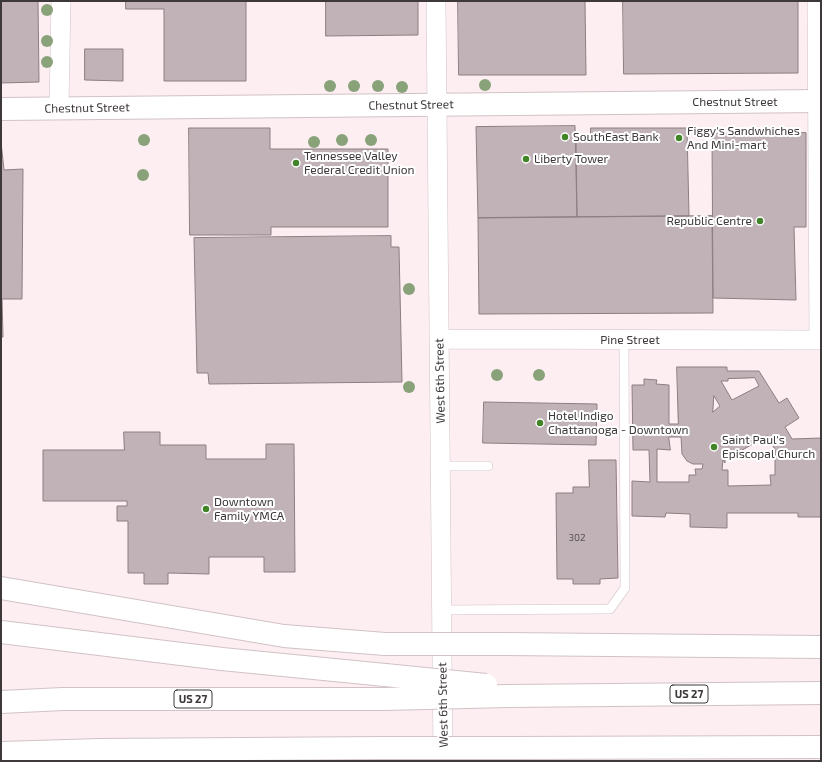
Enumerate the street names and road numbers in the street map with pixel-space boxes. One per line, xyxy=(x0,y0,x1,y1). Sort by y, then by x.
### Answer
street label: Chestnut Street xyxy=(692,95,778,109)
street label: Chestnut Street xyxy=(368,97,454,113)
street label: Chestnut Street xyxy=(44,100,130,116)
street label: Pine Street xyxy=(600,333,660,347)
street label: West 6th Street xyxy=(432,338,448,424)
street label: West 6th Street xyxy=(435,662,451,748)
road number: US 27 xyxy=(670,685,708,703)
road number: US 27 xyxy=(174,690,212,708)

